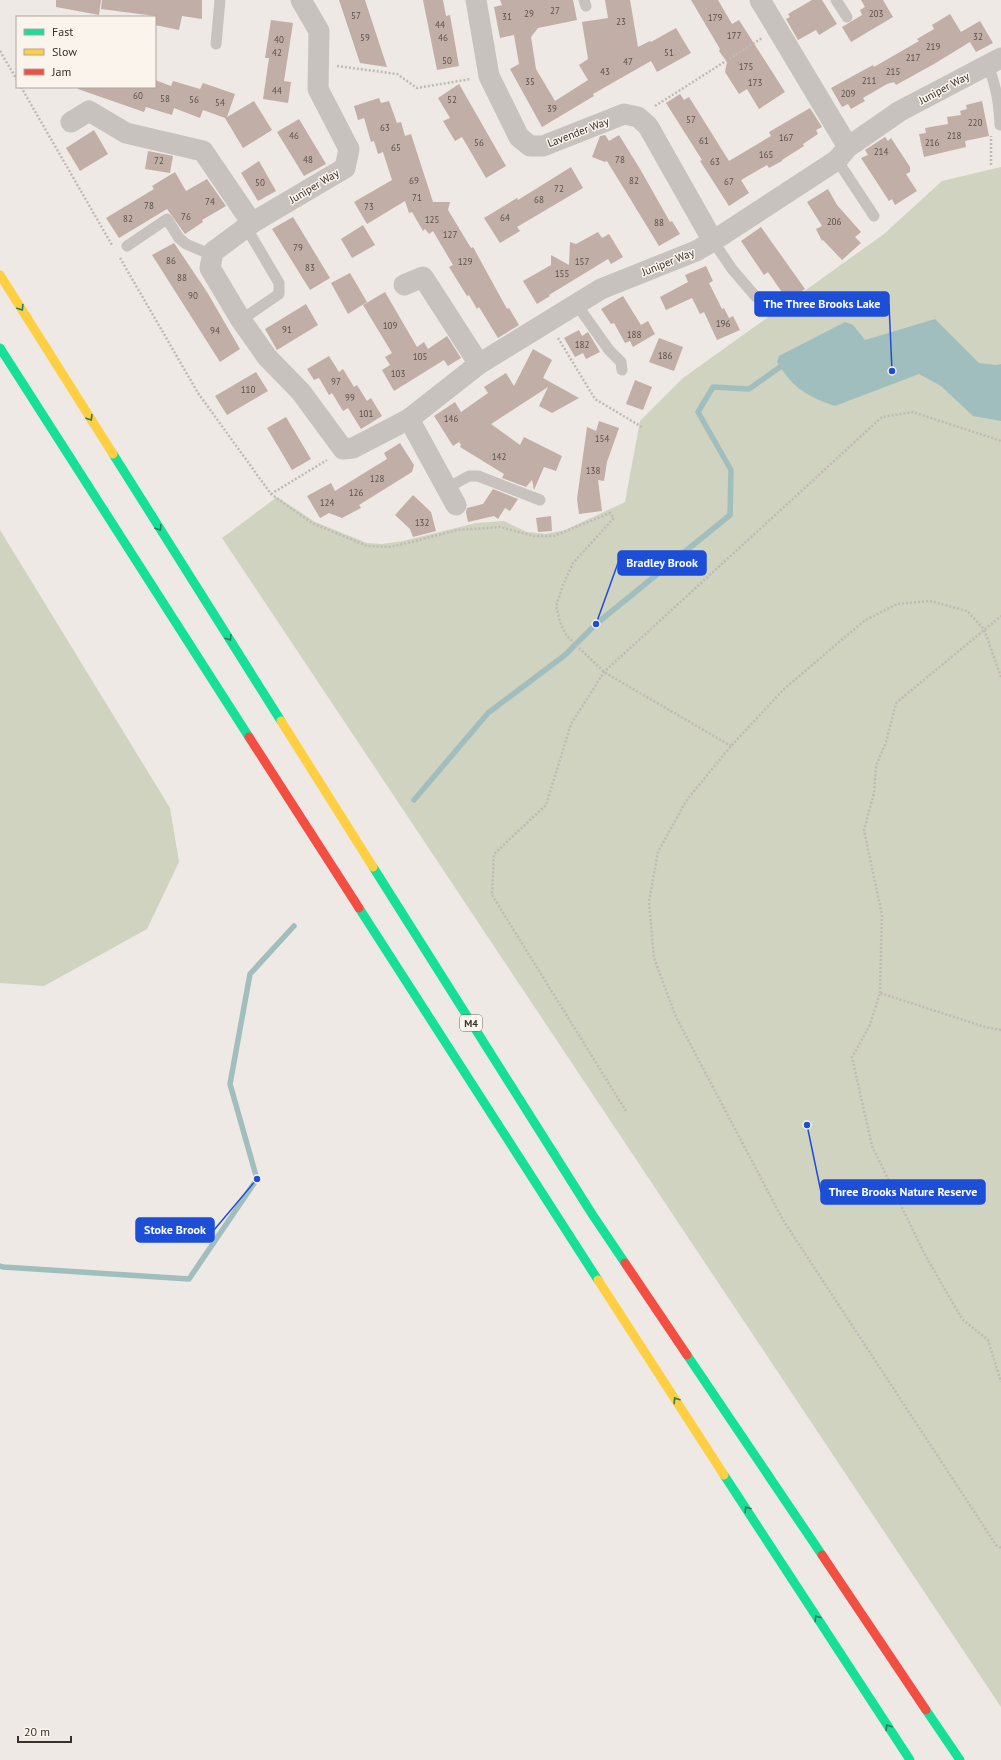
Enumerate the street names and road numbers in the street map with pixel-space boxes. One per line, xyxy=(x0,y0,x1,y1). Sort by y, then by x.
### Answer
street label: Juniper Way xyxy=(915,68,972,108)
street label: Lavender Way xyxy=(545,114,612,150)
street label: Juniper Way xyxy=(286,165,342,207)
street label: Juniper Way xyxy=(639,245,697,279)
road number: M4 xyxy=(460,1015,482,1031)

